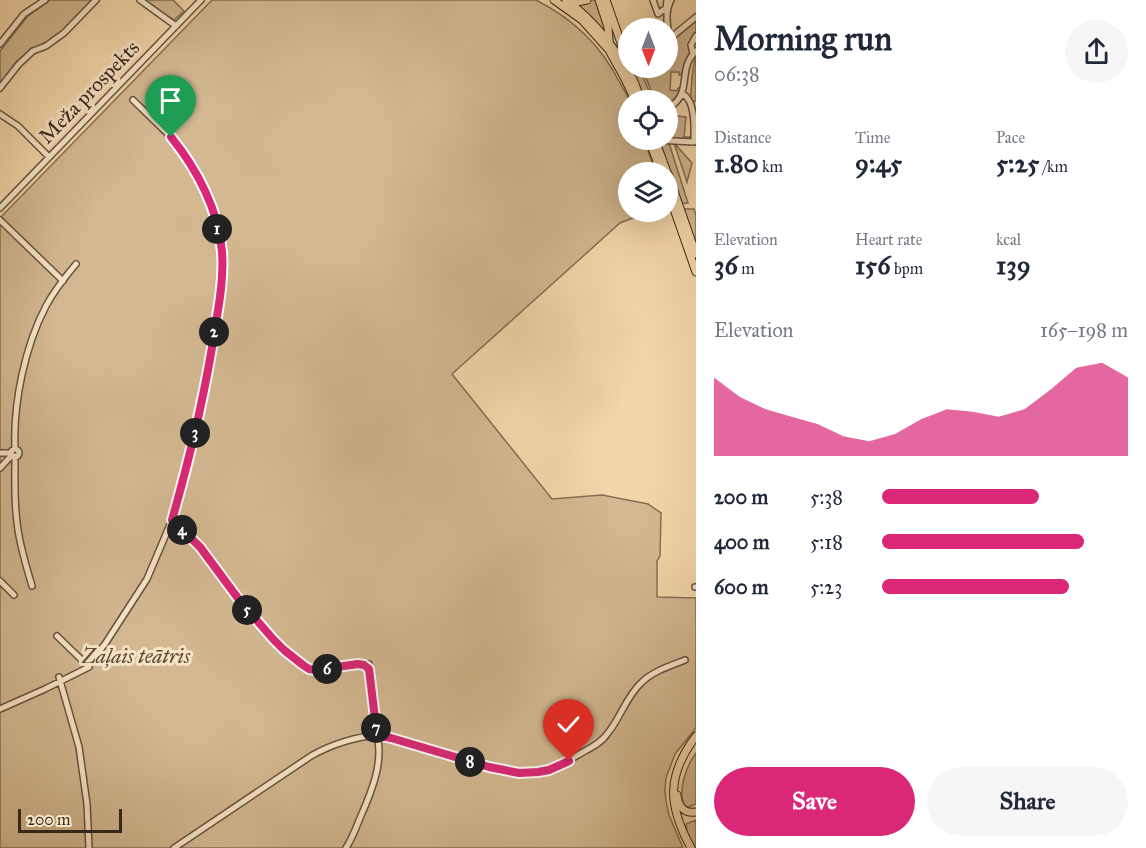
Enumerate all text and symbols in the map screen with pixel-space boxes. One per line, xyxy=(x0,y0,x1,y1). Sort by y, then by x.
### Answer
north arrow xyxy=(618,18,678,78)
map controls xyxy=(618,18,678,222)
text: Morning run xyxy=(714,19,892,59)
button: share xyxy=(1065,20,1128,83)
street label: Meža prospekts xyxy=(33,35,145,149)
text: 06:38 xyxy=(714,62,760,86)
pin xyxy=(145,75,196,137)
icon: arrive xyxy=(154,84,187,117)
button: locate xyxy=(618,90,678,150)
text: Distance xyxy=(714,128,771,147)
text: Time xyxy=(855,128,890,147)
text: Pace xyxy=(996,128,1025,147)
text: 1.80 xyxy=(714,147,759,179)
text: 9:45 xyxy=(855,147,902,179)
text: 5:25 xyxy=(996,147,1039,179)
text: km xyxy=(759,157,783,176)
text: /km xyxy=(1039,157,1068,176)
button: layers xyxy=(618,162,678,222)
pin: 1 xyxy=(202,214,232,244)
text: 1 xyxy=(214,219,220,238)
text: Elevation xyxy=(714,230,778,249)
text: Heart rate xyxy=(855,230,922,249)
text: kcal xyxy=(996,230,1021,249)
text: 36 xyxy=(714,249,738,281)
text: 156 xyxy=(855,249,891,281)
text: 139 xyxy=(996,249,1031,281)
text: m xyxy=(738,259,755,278)
text: bpm xyxy=(891,259,923,278)
pin: 2 xyxy=(199,317,229,347)
text: Elevation xyxy=(714,318,793,342)
text: 165–198 m xyxy=(1040,318,1128,342)
text: 2 xyxy=(210,322,218,341)
pin: 3 xyxy=(180,418,210,448)
text: 3 xyxy=(192,423,198,442)
text: 200 m xyxy=(714,485,768,509)
text: 5:38 xyxy=(810,485,843,509)
pin: 4 xyxy=(167,515,197,545)
text: 4 xyxy=(178,520,186,539)
text: 400 m xyxy=(714,530,770,554)
text: 5:18 xyxy=(810,530,843,554)
text: 600 m xyxy=(714,575,769,599)
text: 5:23 xyxy=(810,575,842,599)
pin: 5 xyxy=(232,595,262,625)
text: 5 xyxy=(243,600,251,619)
park label: Zaļais teātris xyxy=(81,643,191,669)
pin: 6 xyxy=(312,654,342,684)
text: 6 xyxy=(323,659,331,678)
pin xyxy=(543,699,594,761)
icon: check xyxy=(552,708,585,741)
pin: 7 xyxy=(361,713,391,743)
text: 7 xyxy=(372,718,380,737)
pin: 8 xyxy=(455,747,485,777)
text: 8 xyxy=(466,752,474,771)
button: Save xyxy=(714,767,915,836)
button: Share xyxy=(927,767,1128,836)
scale bar xyxy=(18,806,122,834)
text: 200 m xyxy=(27,810,70,829)

